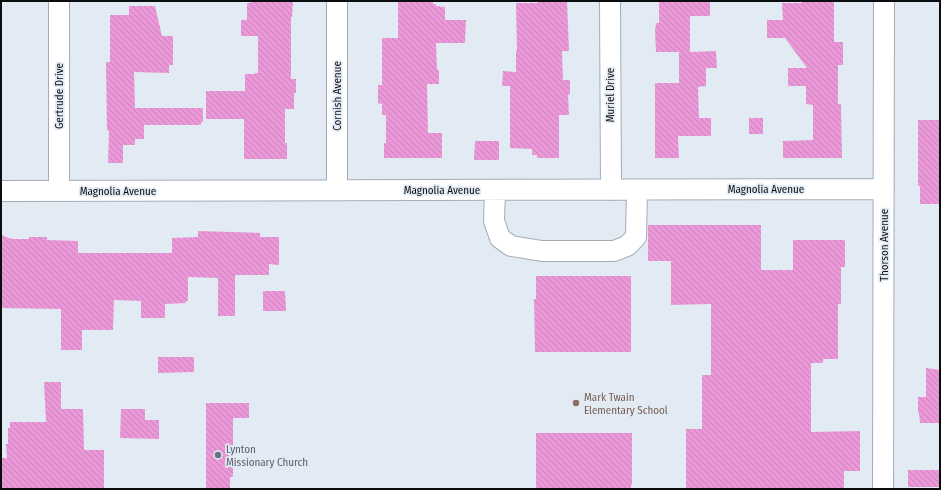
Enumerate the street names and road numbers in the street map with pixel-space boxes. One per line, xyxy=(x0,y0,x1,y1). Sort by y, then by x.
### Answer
street label: Cornish Avenue xyxy=(331,61,344,131)
street label: Gertrude Drive xyxy=(53,63,66,129)
street label: Muriel Drive xyxy=(604,68,617,122)
street label: Magnolia Avenue xyxy=(728,183,804,196)
street label: Magnolia Avenue xyxy=(404,184,480,197)
street label: Magnolia Avenue xyxy=(80,185,156,198)
street label: Thorson Avenue xyxy=(878,209,891,281)

